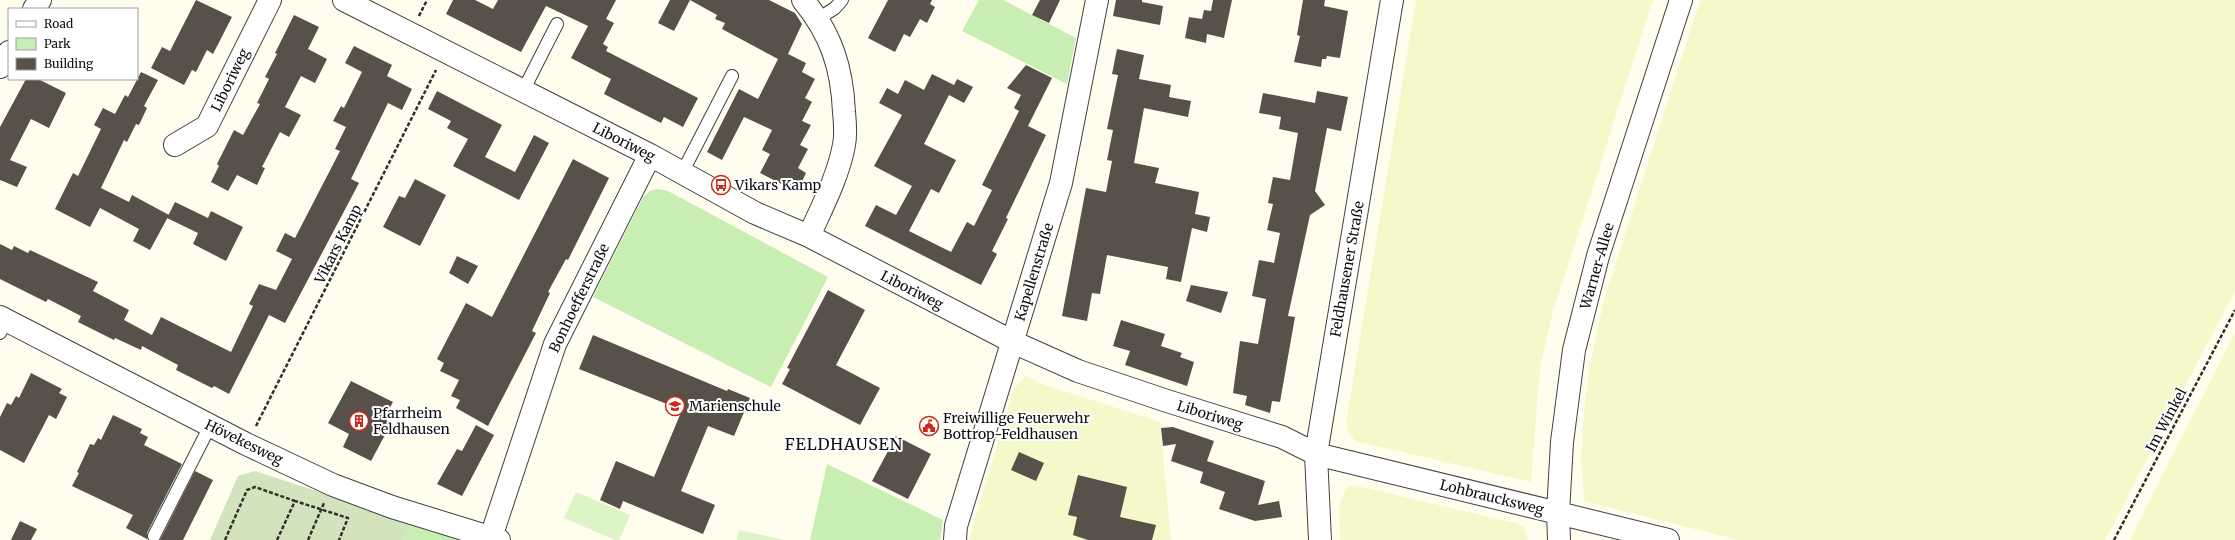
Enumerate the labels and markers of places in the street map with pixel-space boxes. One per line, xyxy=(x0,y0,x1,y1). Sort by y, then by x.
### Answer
bus stop icon: Vikars Kamp xyxy=(710,174,732,196)
place label: Vikars Kamp xyxy=(734,176,822,194)
school or university icon: Marienschule xyxy=(664,395,686,417)
place label: Marienschule xyxy=(689,397,781,415)
place label: Pfarrheim Feldhausen xyxy=(373,404,450,438)
place label: Freiwillige Feuerwehr Bottrop-Feldhausen xyxy=(943,409,1090,443)
building icon: Pfarrheim Feldhausen xyxy=(348,410,370,432)
public building icon: Freiwillige Feuerwehr Bottrop-Feldhausen xyxy=(918,415,940,437)

